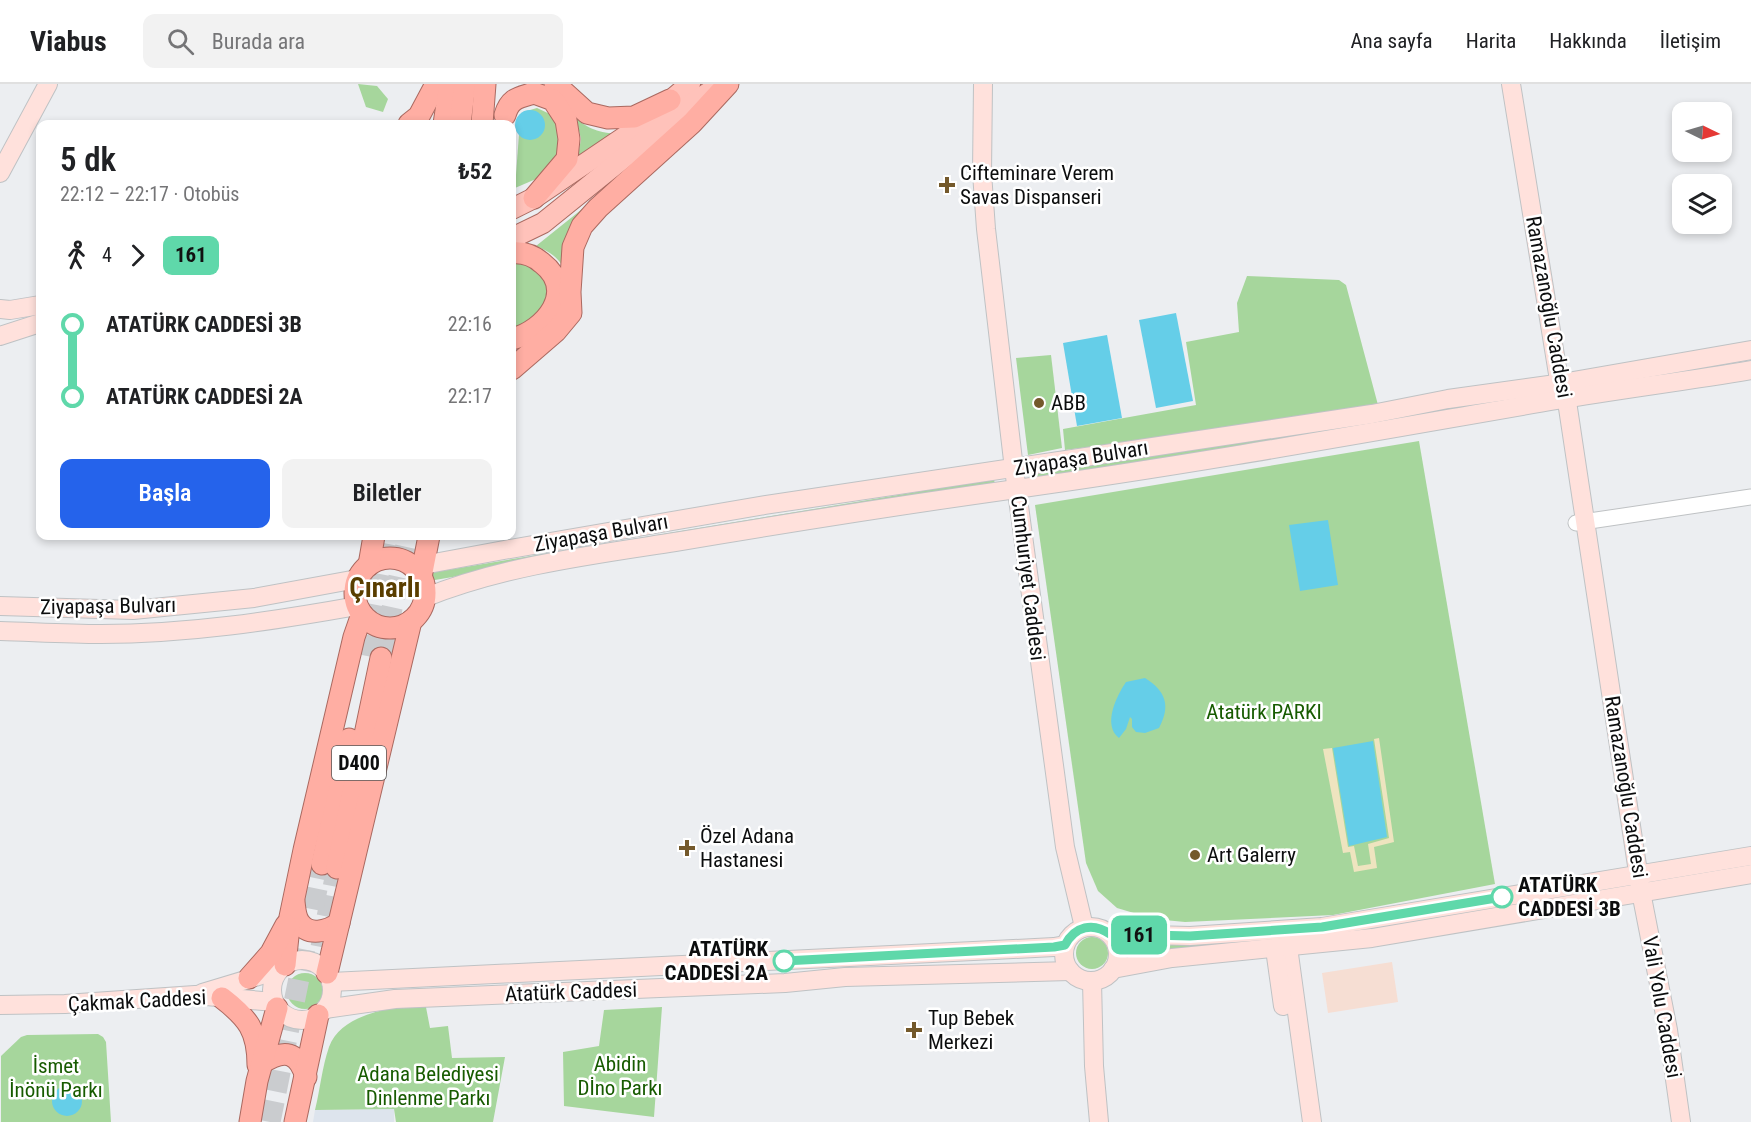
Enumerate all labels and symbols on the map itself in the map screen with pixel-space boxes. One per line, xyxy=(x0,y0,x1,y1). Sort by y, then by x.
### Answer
north arrow xyxy=(1672,102,1732,162)
place label: Cifteminare Verem Savas Dispanseri xyxy=(960,161,1114,209)
marker: Cifteminare Verem Savas Dispanseri xyxy=(938,176,956,194)
street label: Ramazanoğlu Caddesi xyxy=(1521,214,1577,400)
place label: ABB xyxy=(1051,391,1086,415)
marker: ABB xyxy=(1032,396,1046,410)
street label: Ziyapaşa Bulvarı xyxy=(1012,436,1150,480)
street label: Cumhuriyet Caddesi xyxy=(1006,494,1050,662)
street label: Ziyapaşa Bulvarı xyxy=(532,509,670,557)
district label: Çınarlı xyxy=(349,572,421,604)
street label: Ziyapaşa Bulvarı xyxy=(40,593,176,619)
street label: Ramazanoğlu Caddesi xyxy=(1600,694,1652,880)
park label: Atatürk PARKI xyxy=(1206,700,1322,724)
road number: D400 xyxy=(332,746,386,780)
place label: Özel Adana Hastanesi xyxy=(700,824,794,872)
marker: Özel Adana Hastanesi xyxy=(678,839,696,857)
place label: Art Galerry xyxy=(1207,843,1296,867)
marker: Art Galerry xyxy=(1188,848,1202,862)
place label: ATATÜRK CADDESİ 3B xyxy=(1518,873,1621,921)
marker: ATATÜRK CADDESİ 3B xyxy=(1491,886,1513,908)
line badge: 161 xyxy=(1104,916,1174,954)
street label: Vali Yolu Caddesi xyxy=(1638,934,1686,1080)
place label: ATATÜRK CADDESİ 2A xyxy=(664,937,768,985)
marker: ATATÜRK CADDESİ 2A xyxy=(773,950,795,972)
street label: Atatürk Caddesi xyxy=(504,978,638,1006)
street label: Çakmak Caddesi xyxy=(67,985,207,1017)
place label: Tup Bebek Merkezi xyxy=(928,1006,1015,1054)
marker: Tup Bebek Merkezi xyxy=(905,1021,923,1039)
park label: Abidin Dİno Parkı xyxy=(577,1052,663,1100)
park label: İsmet İnönü Parkı xyxy=(9,1054,103,1102)
park label: Adana Belediyesi Dinlenme Parkı xyxy=(357,1062,499,1110)

